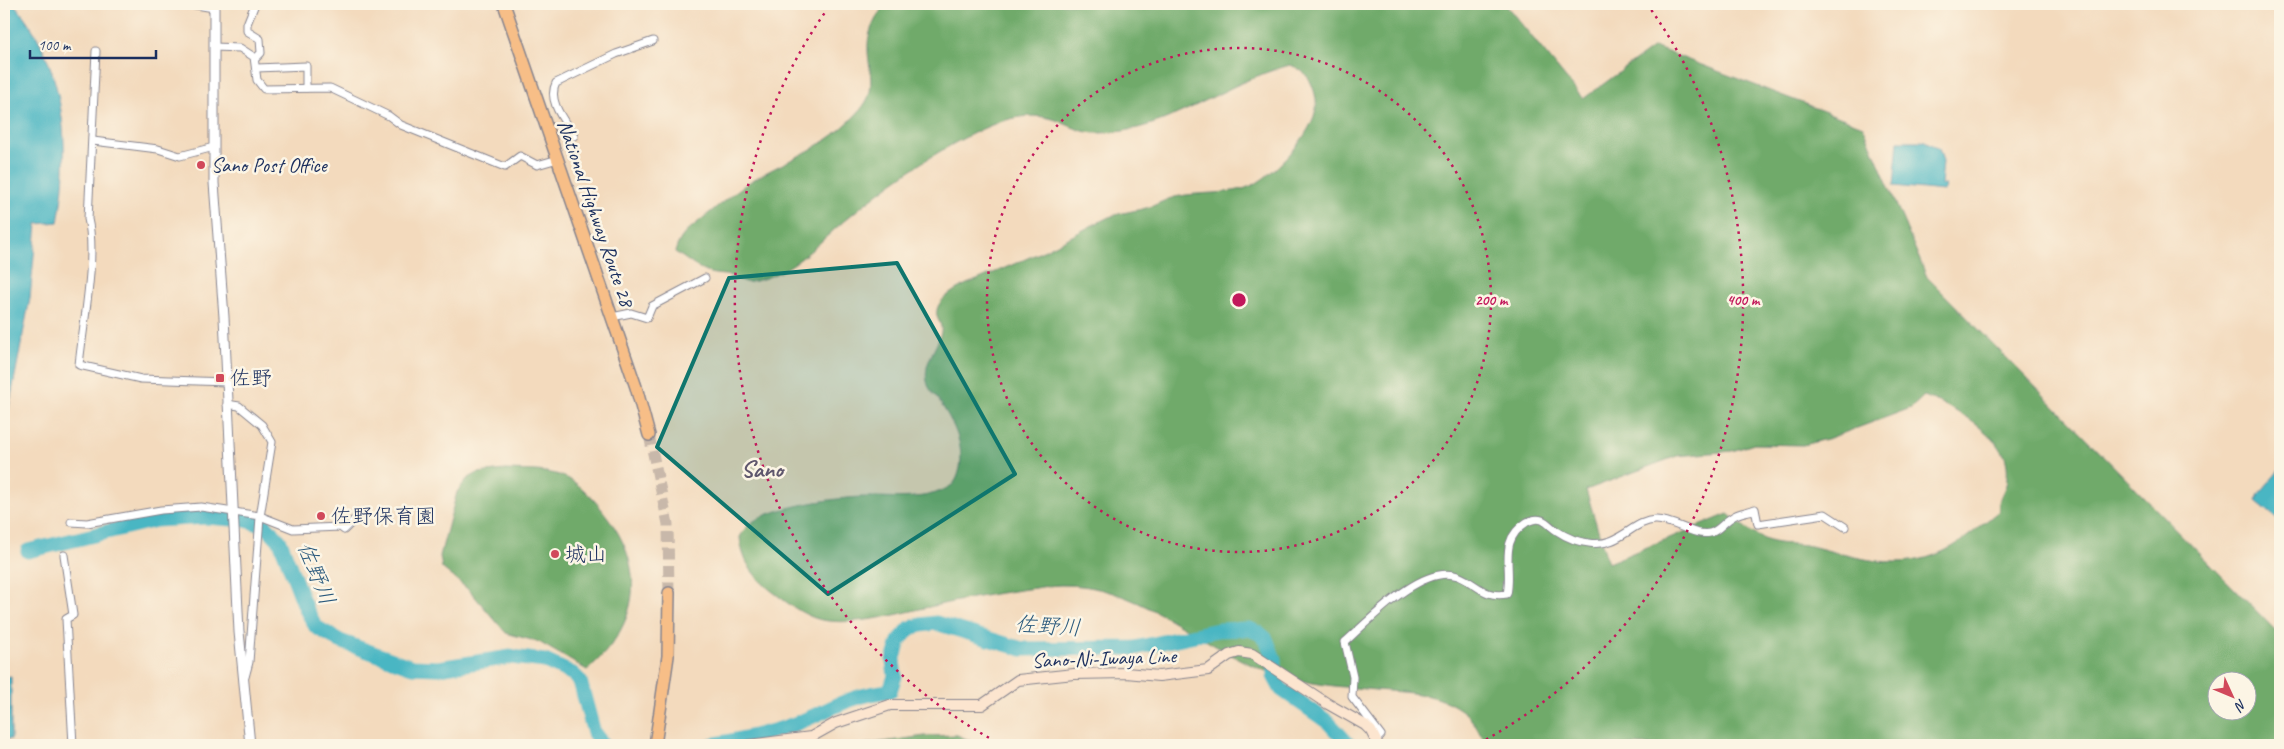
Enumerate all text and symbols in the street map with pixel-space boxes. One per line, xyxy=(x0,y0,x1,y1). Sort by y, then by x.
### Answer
scale bar xyxy=(30,28,156,60)
text: 100 m xyxy=(38,36,72,55)
street label: National Highway Route 28 xyxy=(552,116,641,312)
place label: Sano Post Office xyxy=(211,152,329,178)
marker: Sano Post Office xyxy=(195,159,207,171)
centre of rings xyxy=(1230,291,1248,309)
text: 200 m xyxy=(1475,291,1509,310)
text: 400 m xyxy=(1727,291,1761,310)
place label: 佐野 xyxy=(230,365,272,391)
marker: 佐野 xyxy=(214,372,226,384)
district label: Sano xyxy=(741,454,785,484)
place label: 佐野保育園 xyxy=(331,503,436,529)
marker: 佐野保育園 xyxy=(315,510,327,522)
water label: 佐野川 xyxy=(291,538,341,609)
place label: 城山 xyxy=(565,541,607,567)
marker: 城山 xyxy=(549,548,561,560)
water label: 佐野川 xyxy=(1014,610,1082,642)
street label: Sano-Ni-Iwaya Line xyxy=(1031,642,1179,674)
north arrow xyxy=(2206,672,2256,722)
text: N xyxy=(2230,696,2250,715)

